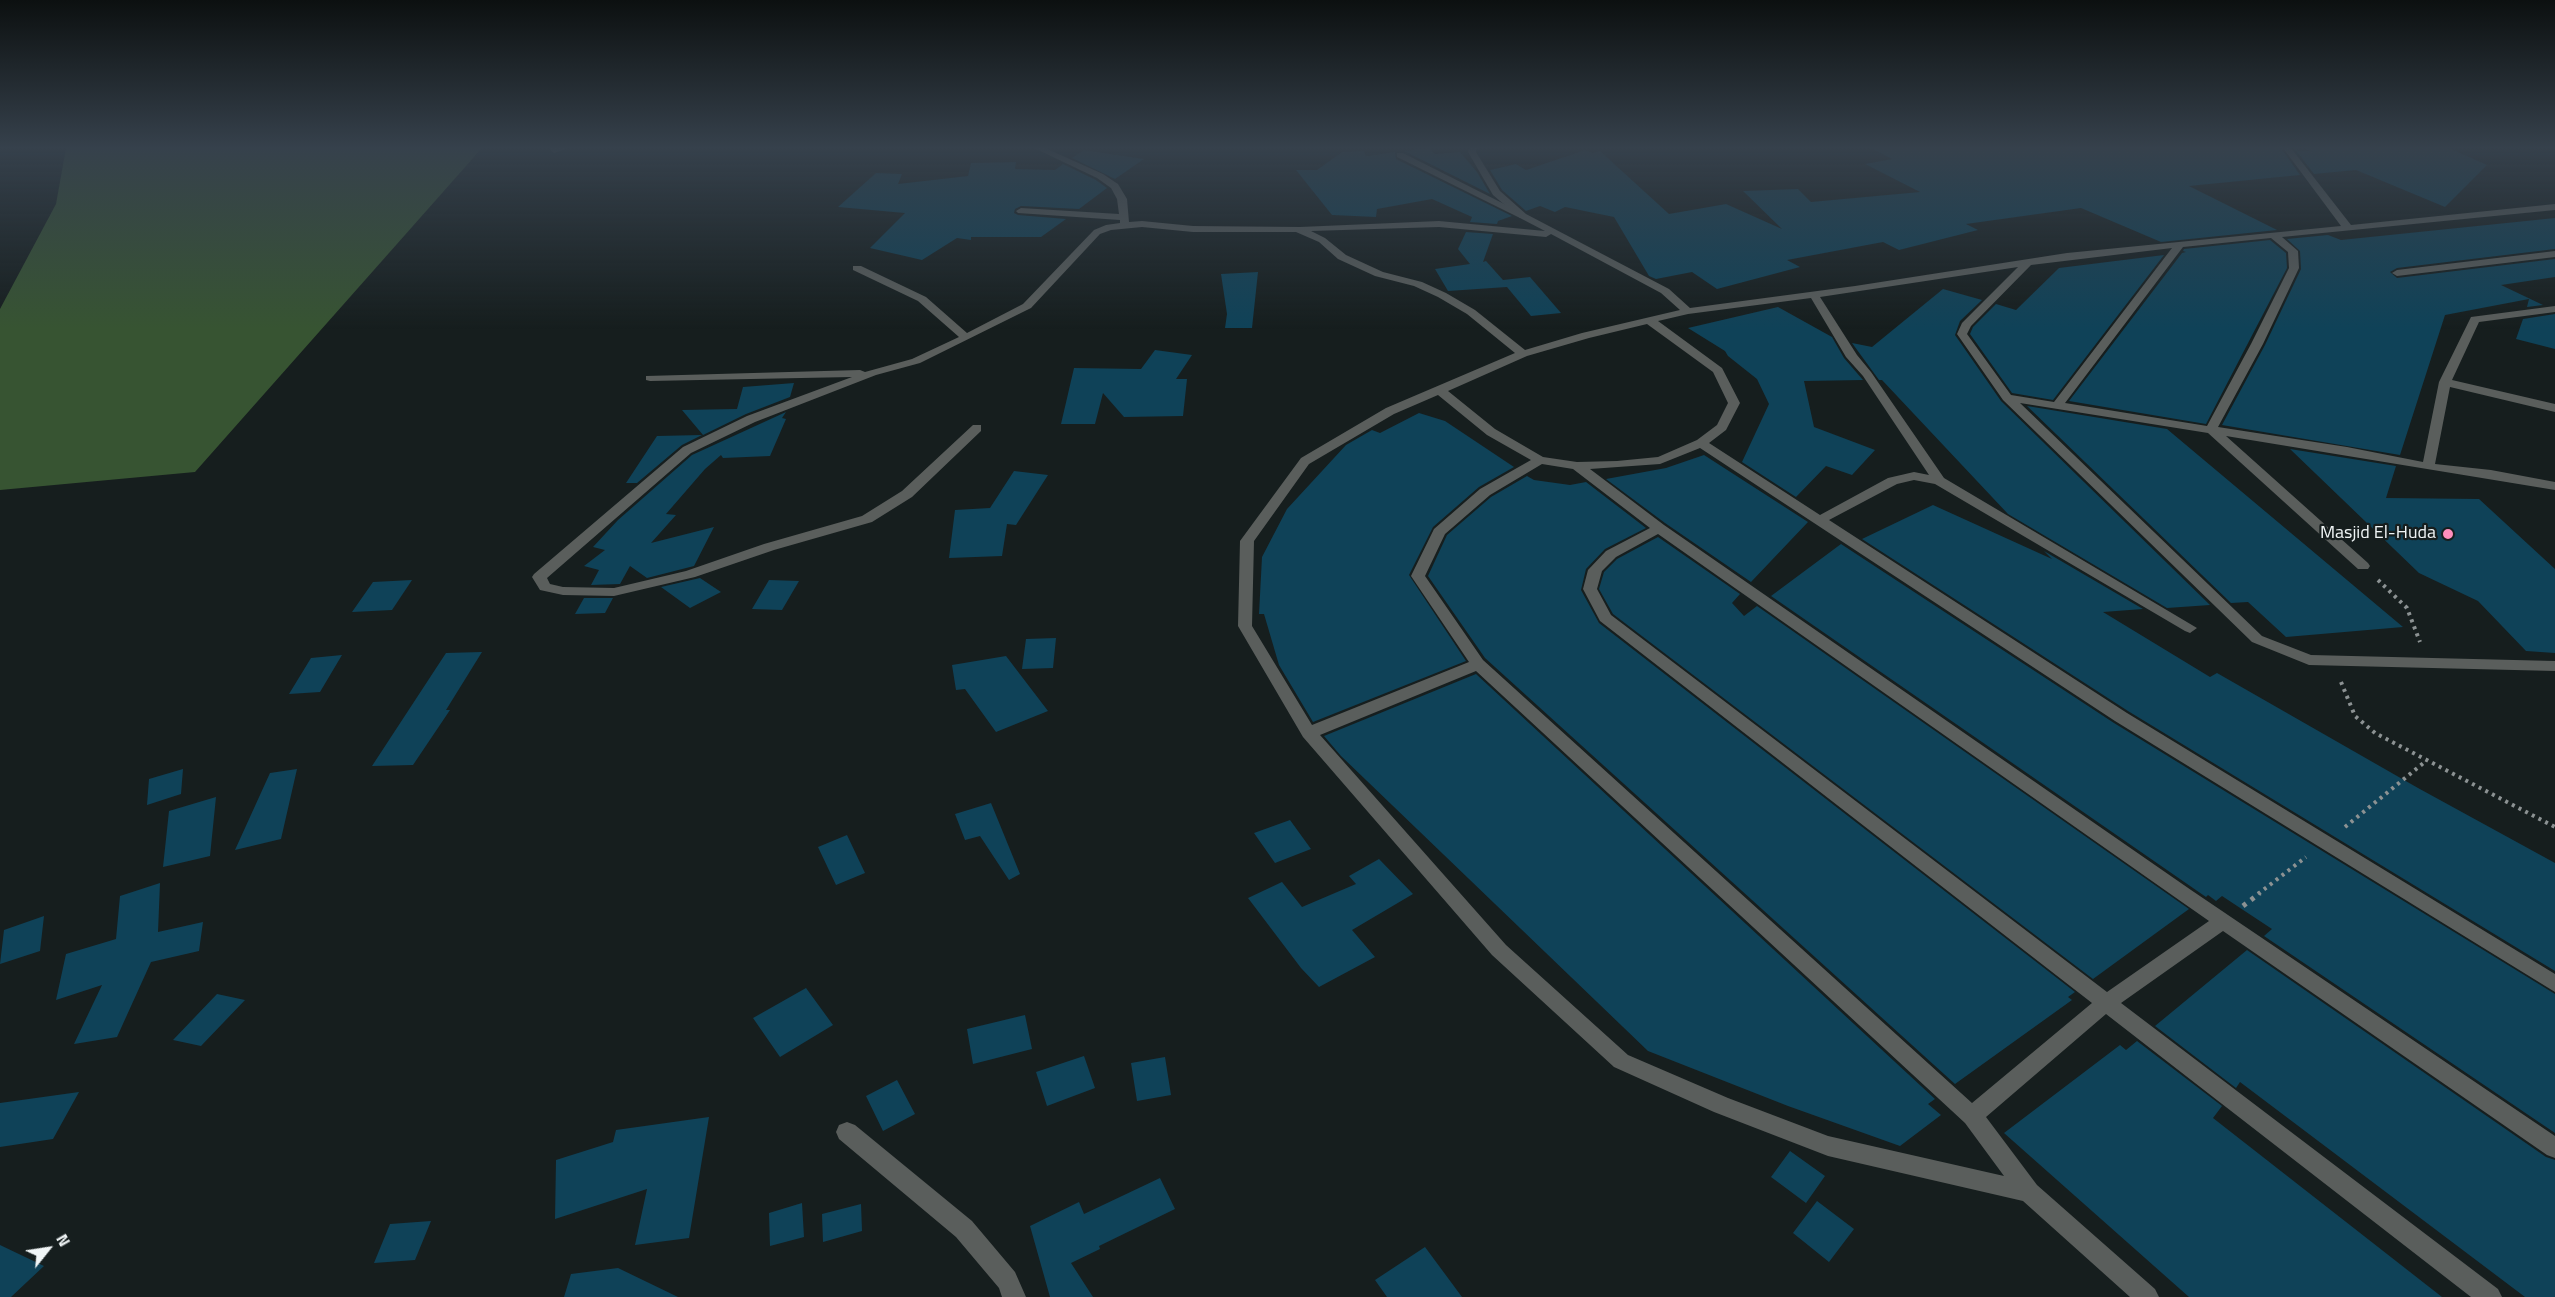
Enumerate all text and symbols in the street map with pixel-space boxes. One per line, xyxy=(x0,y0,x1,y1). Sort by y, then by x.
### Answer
place label: Masjid El-Huda xyxy=(2320,523,2436,545)
marker: Masjid El-Huda xyxy=(2441,527,2455,541)
north arrow xyxy=(18,1219,78,1279)
text: N xyxy=(50,1229,77,1251)

